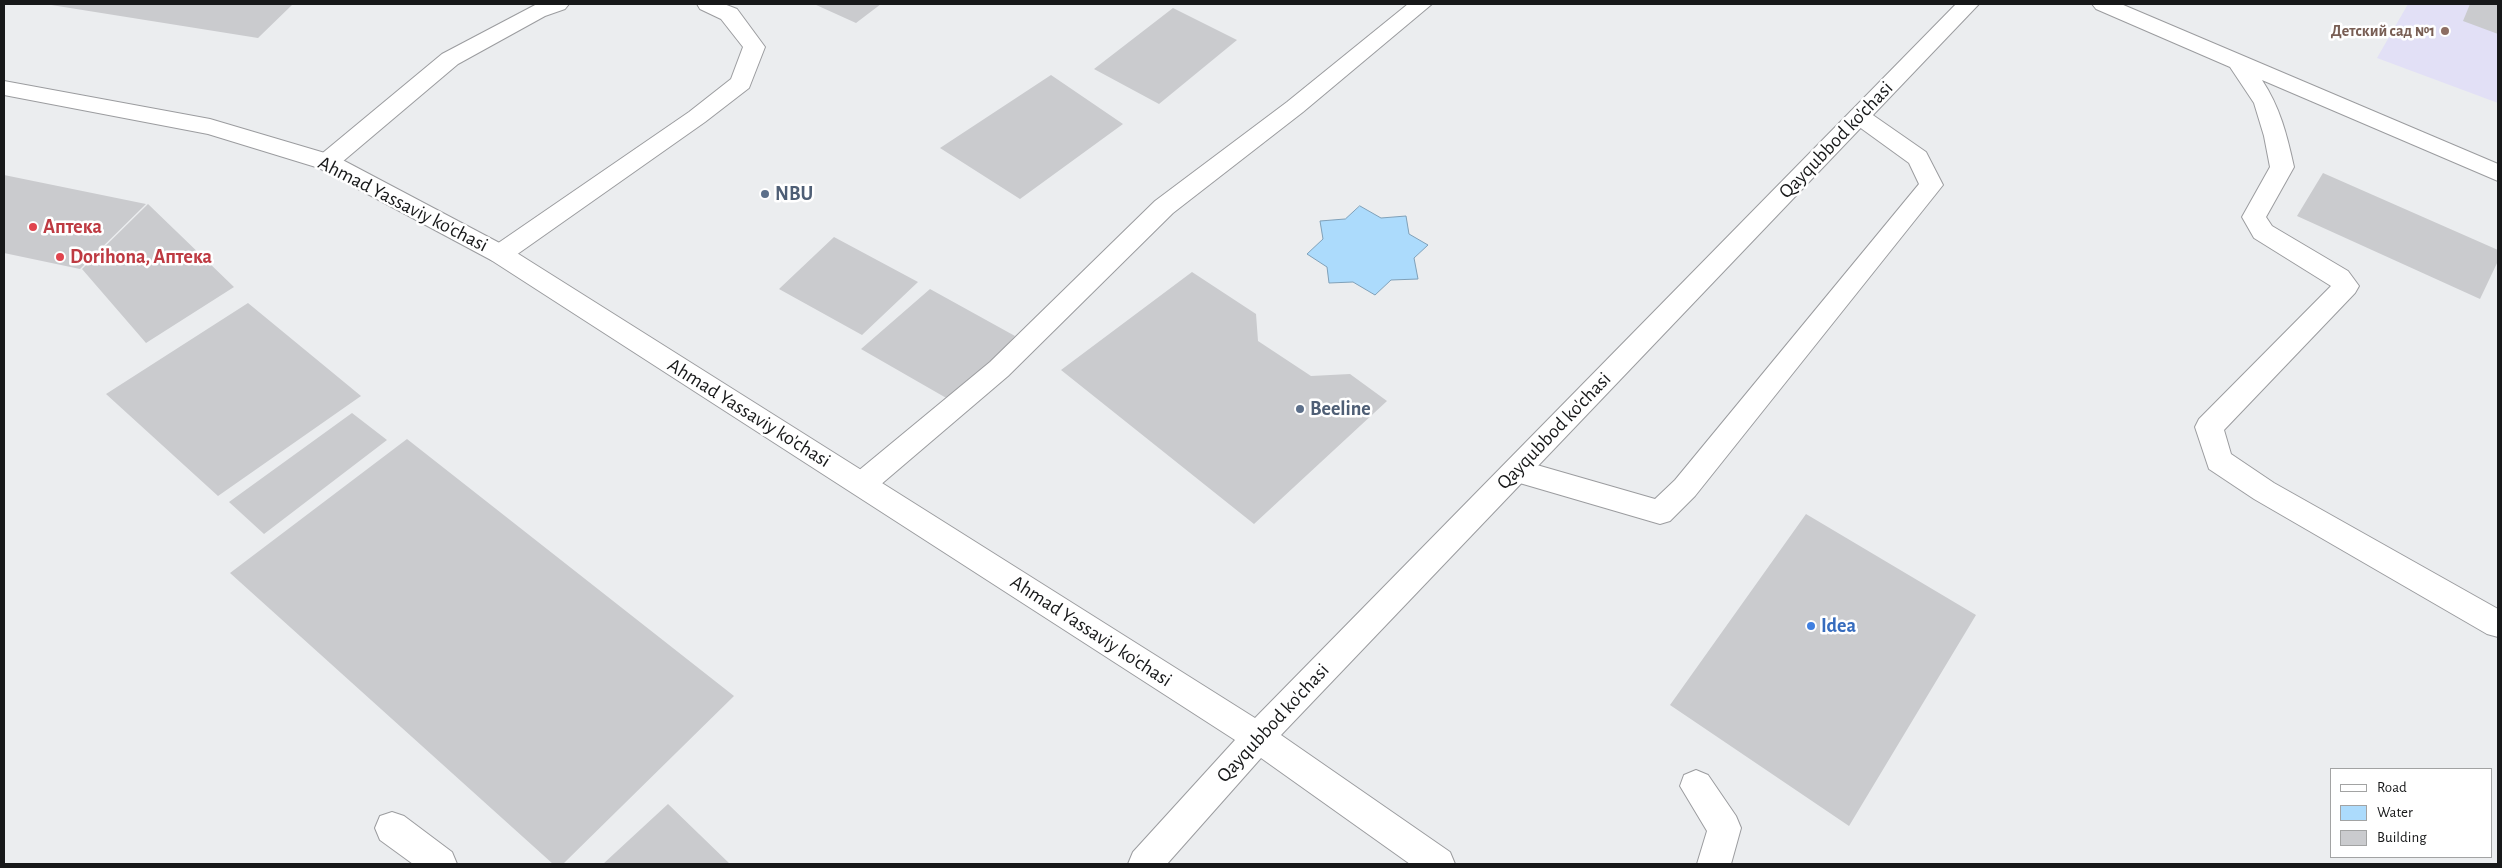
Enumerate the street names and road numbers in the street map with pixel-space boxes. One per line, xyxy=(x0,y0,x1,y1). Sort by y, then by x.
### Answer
street label: Qayqubbod ko'chasi xyxy=(1774,76,1898,204)
street label: Ahmad Yassaviy ko'chasi xyxy=(314,151,492,257)
street label: Ahmad Yassaviy ko'chasi xyxy=(663,353,835,473)
street label: Qayqubbod ko'chasi xyxy=(1492,367,1616,495)
street label: Ahmad Yassaviy ko'chasi xyxy=(1006,570,1176,692)
street label: Qayqubbod ko'chasi xyxy=(1212,658,1334,788)

